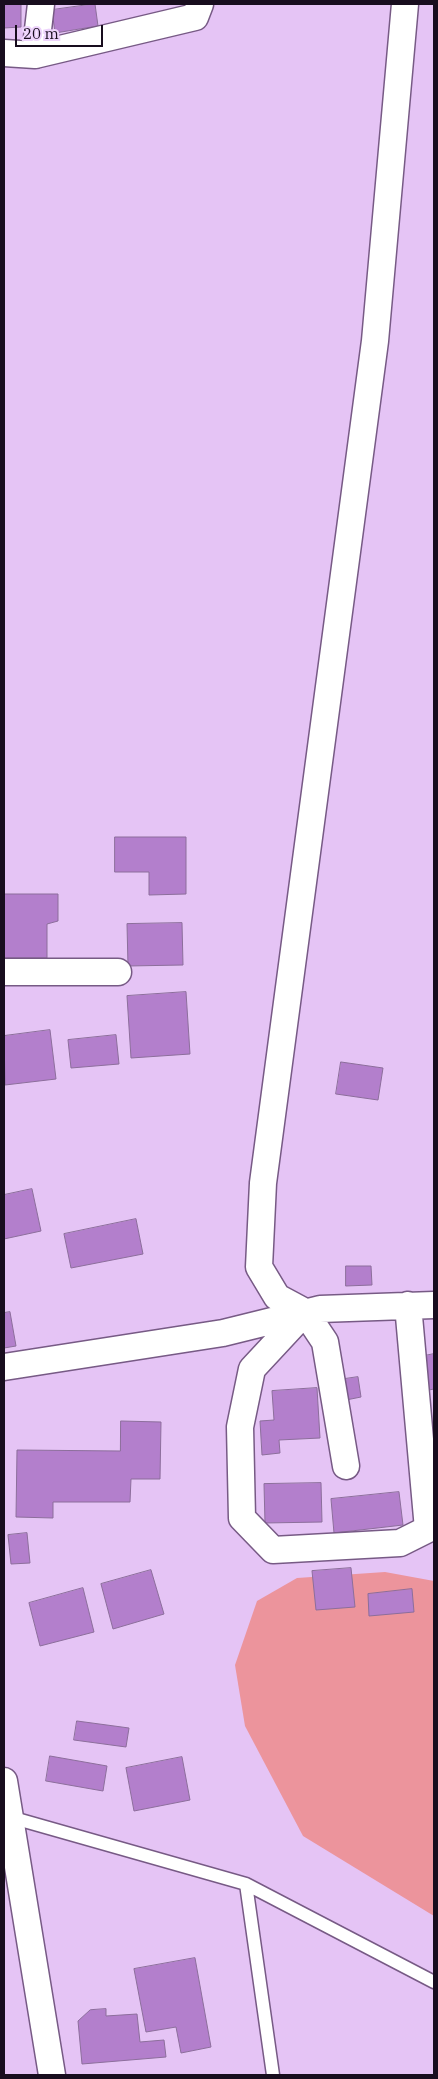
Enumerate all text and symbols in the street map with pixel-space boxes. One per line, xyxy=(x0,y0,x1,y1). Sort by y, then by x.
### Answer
scale bar xyxy=(18,15,105,47)
text: 20 m xyxy=(23,24,59,43)

